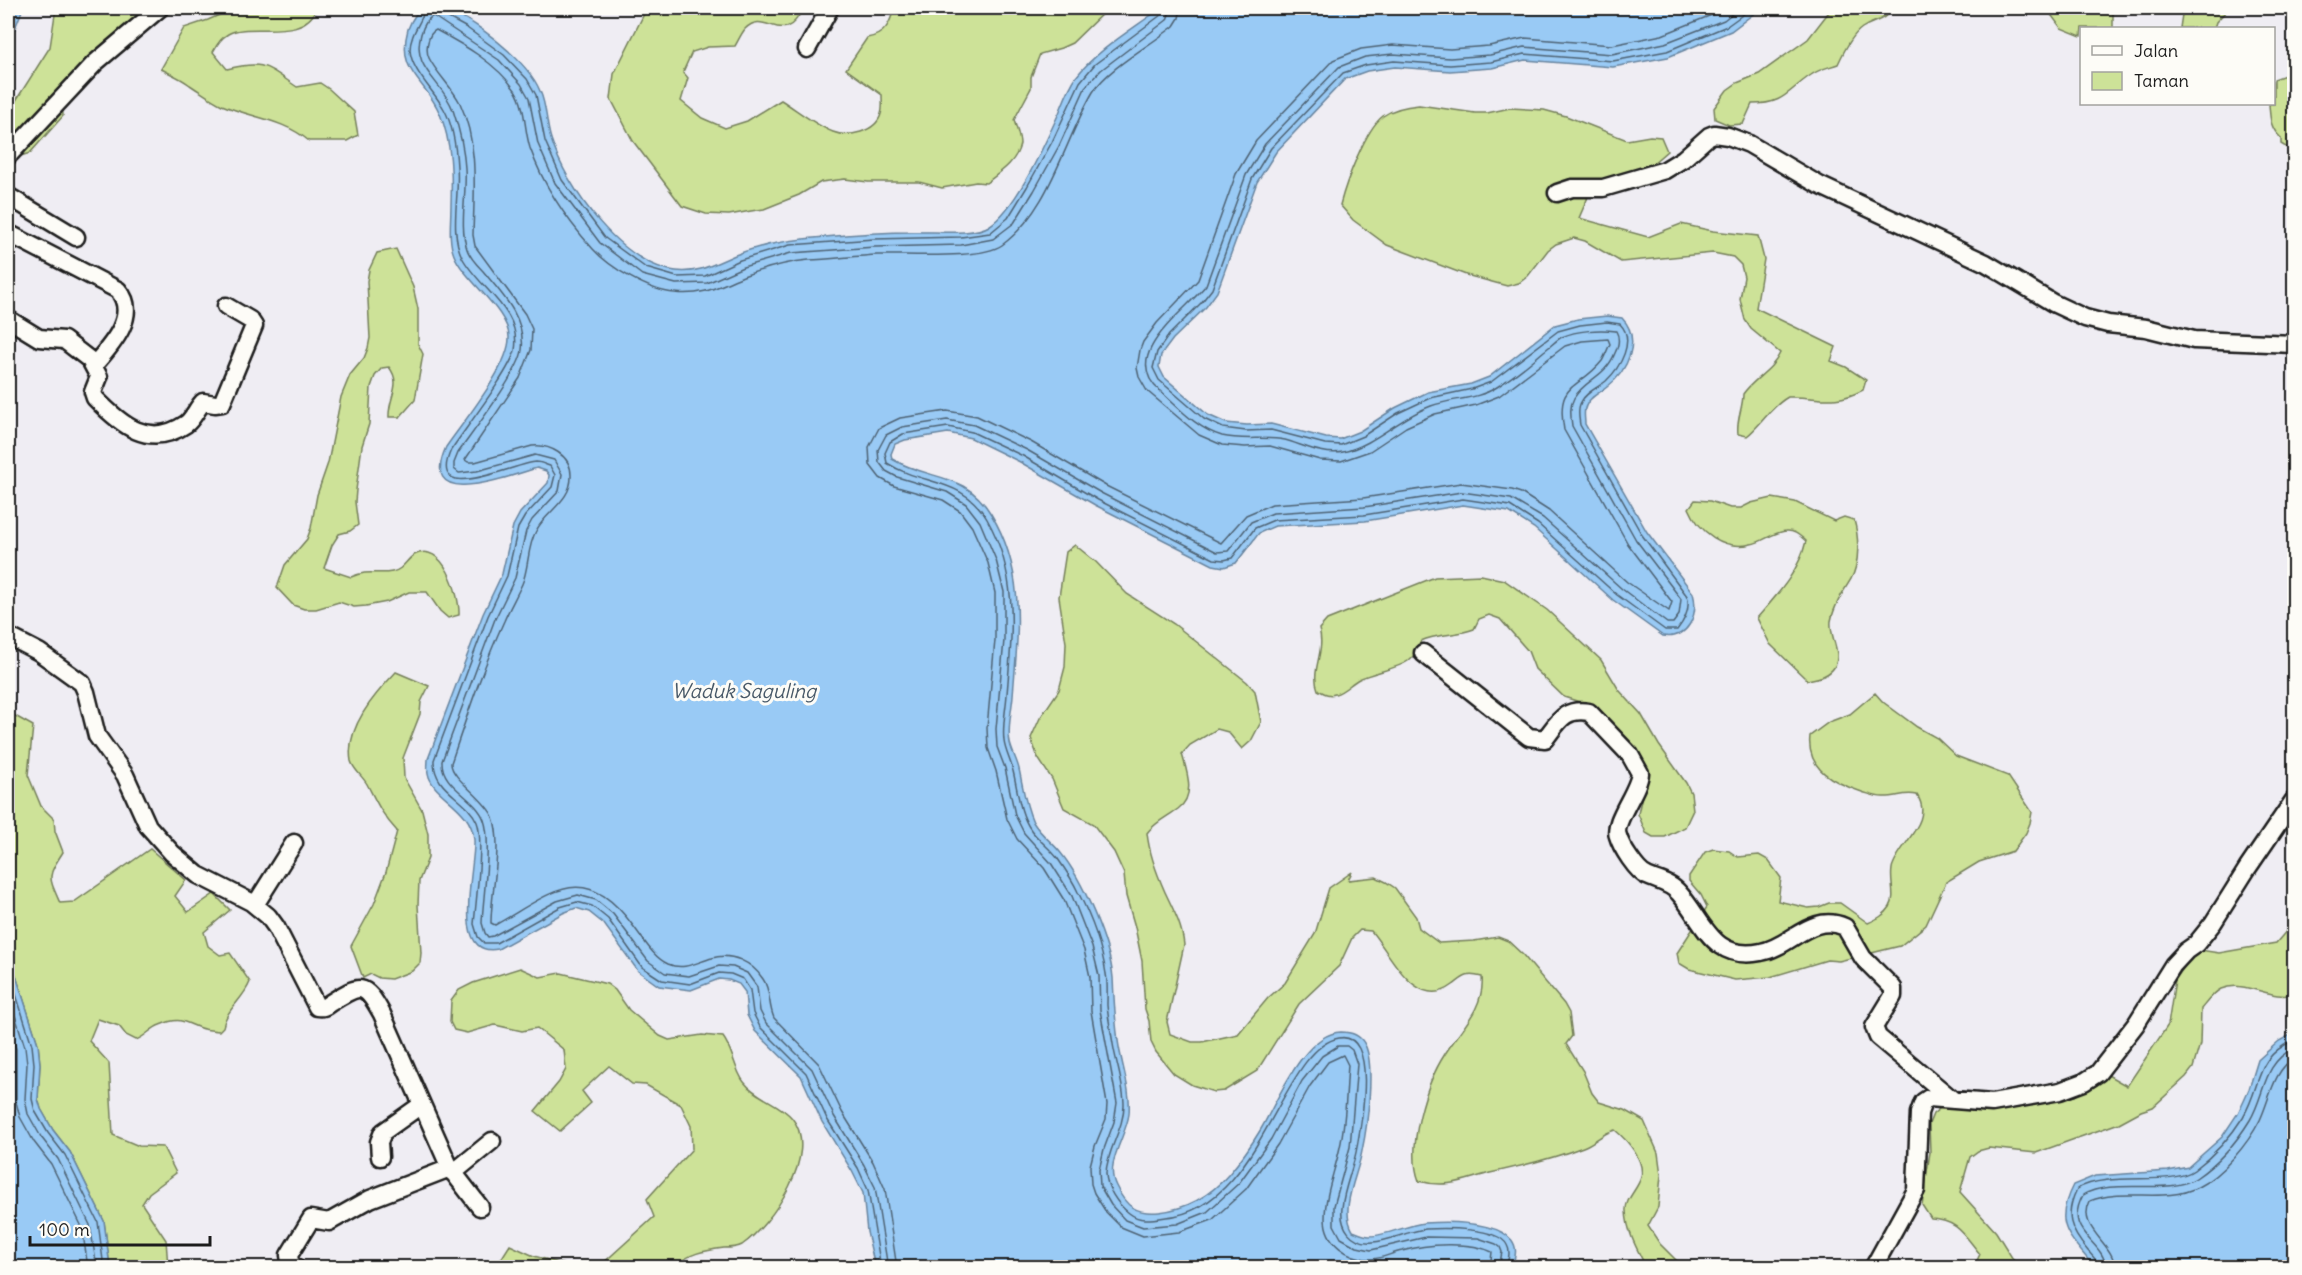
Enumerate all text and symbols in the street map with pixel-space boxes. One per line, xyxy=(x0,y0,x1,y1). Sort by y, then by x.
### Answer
legend xyxy=(2080,27,2275,105)
text: Jalan xyxy=(2134,39,2178,62)
text: Taman xyxy=(2134,69,2189,92)
water label: Waduk Saguling xyxy=(672,678,818,703)
scale bar xyxy=(30,1209,210,1247)
text: 100 m xyxy=(39,1218,90,1241)

